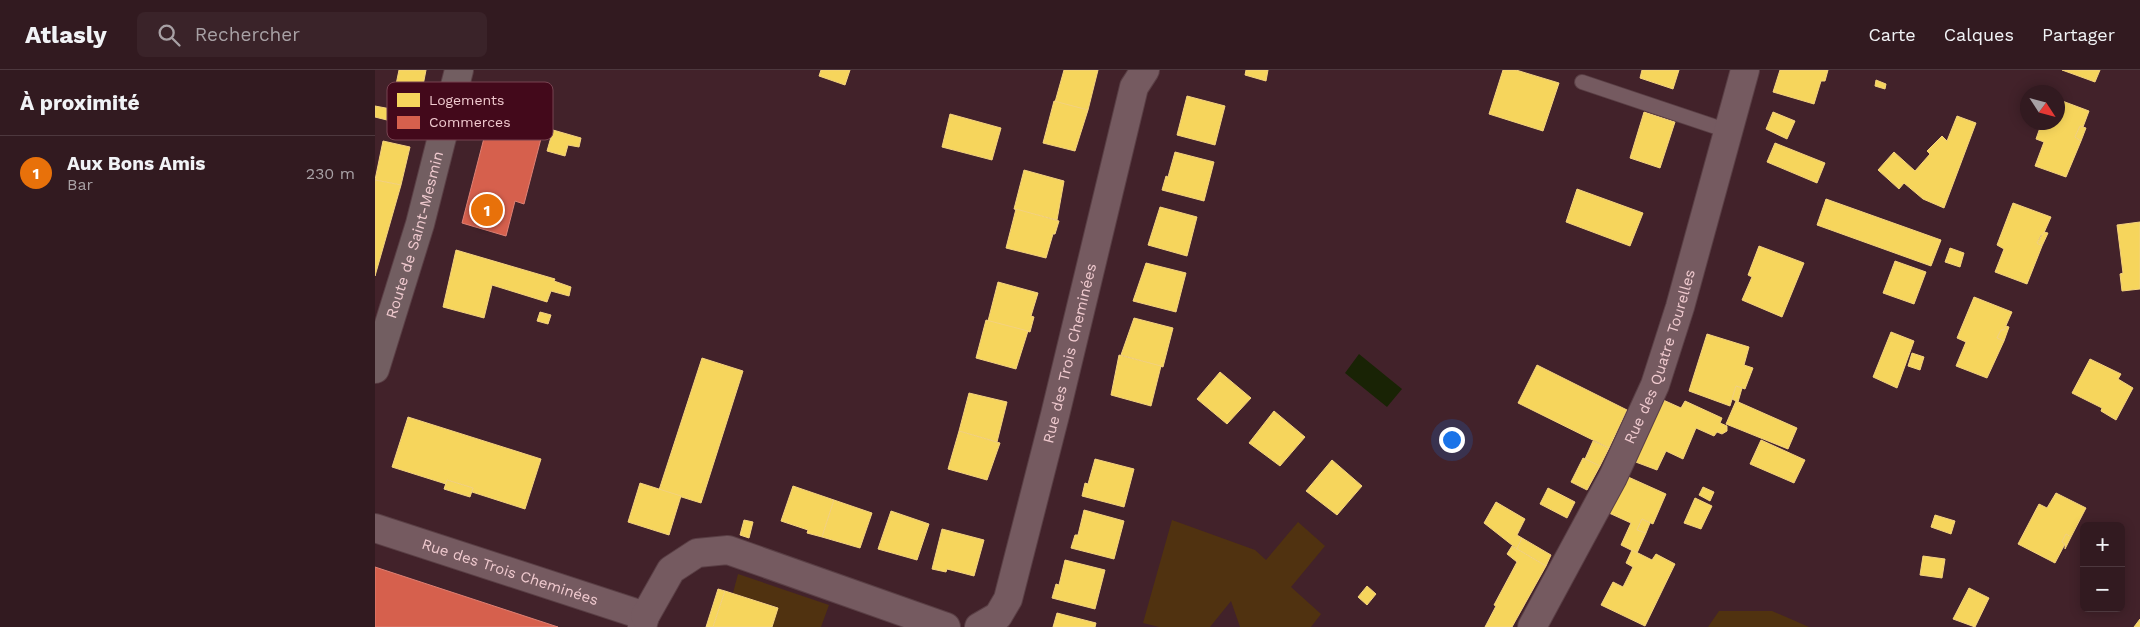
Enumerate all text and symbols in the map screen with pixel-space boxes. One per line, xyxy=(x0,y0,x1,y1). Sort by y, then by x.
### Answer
search box xyxy=(137,12,487,57)
text: Atlasly xyxy=(25,21,107,49)
icon: search xyxy=(155,21,183,49)
text: Rechercher xyxy=(195,23,300,46)
text: Carte xyxy=(1868,24,1916,45)
text: Calques xyxy=(1944,24,2014,45)
text: Partager xyxy=(2042,24,2115,45)
legend xyxy=(387,82,553,140)
north arrow xyxy=(2020,85,2065,130)
text: À proximité xyxy=(20,90,140,115)
text: Logements xyxy=(429,92,504,108)
text: Commerces xyxy=(429,114,511,130)
street label: Route de Saint-Mesmin xyxy=(382,149,447,321)
text: Aux Bons Amis xyxy=(67,152,206,175)
text: 1 xyxy=(33,164,39,183)
text: 230 m xyxy=(306,164,355,183)
text: Bar xyxy=(67,175,93,194)
pin: 1 xyxy=(471,191,503,229)
street label: Rue des Trois Cheminées xyxy=(1039,261,1100,445)
street label: Rue des Quatre Tourelles xyxy=(1620,267,1699,447)
your location xyxy=(1439,427,1465,453)
map controls xyxy=(2080,522,2125,612)
button: + xyxy=(2080,522,2125,567)
street label: Rue des Trois Cheminées xyxy=(419,535,601,609)
button: − xyxy=(2080,567,2125,612)

